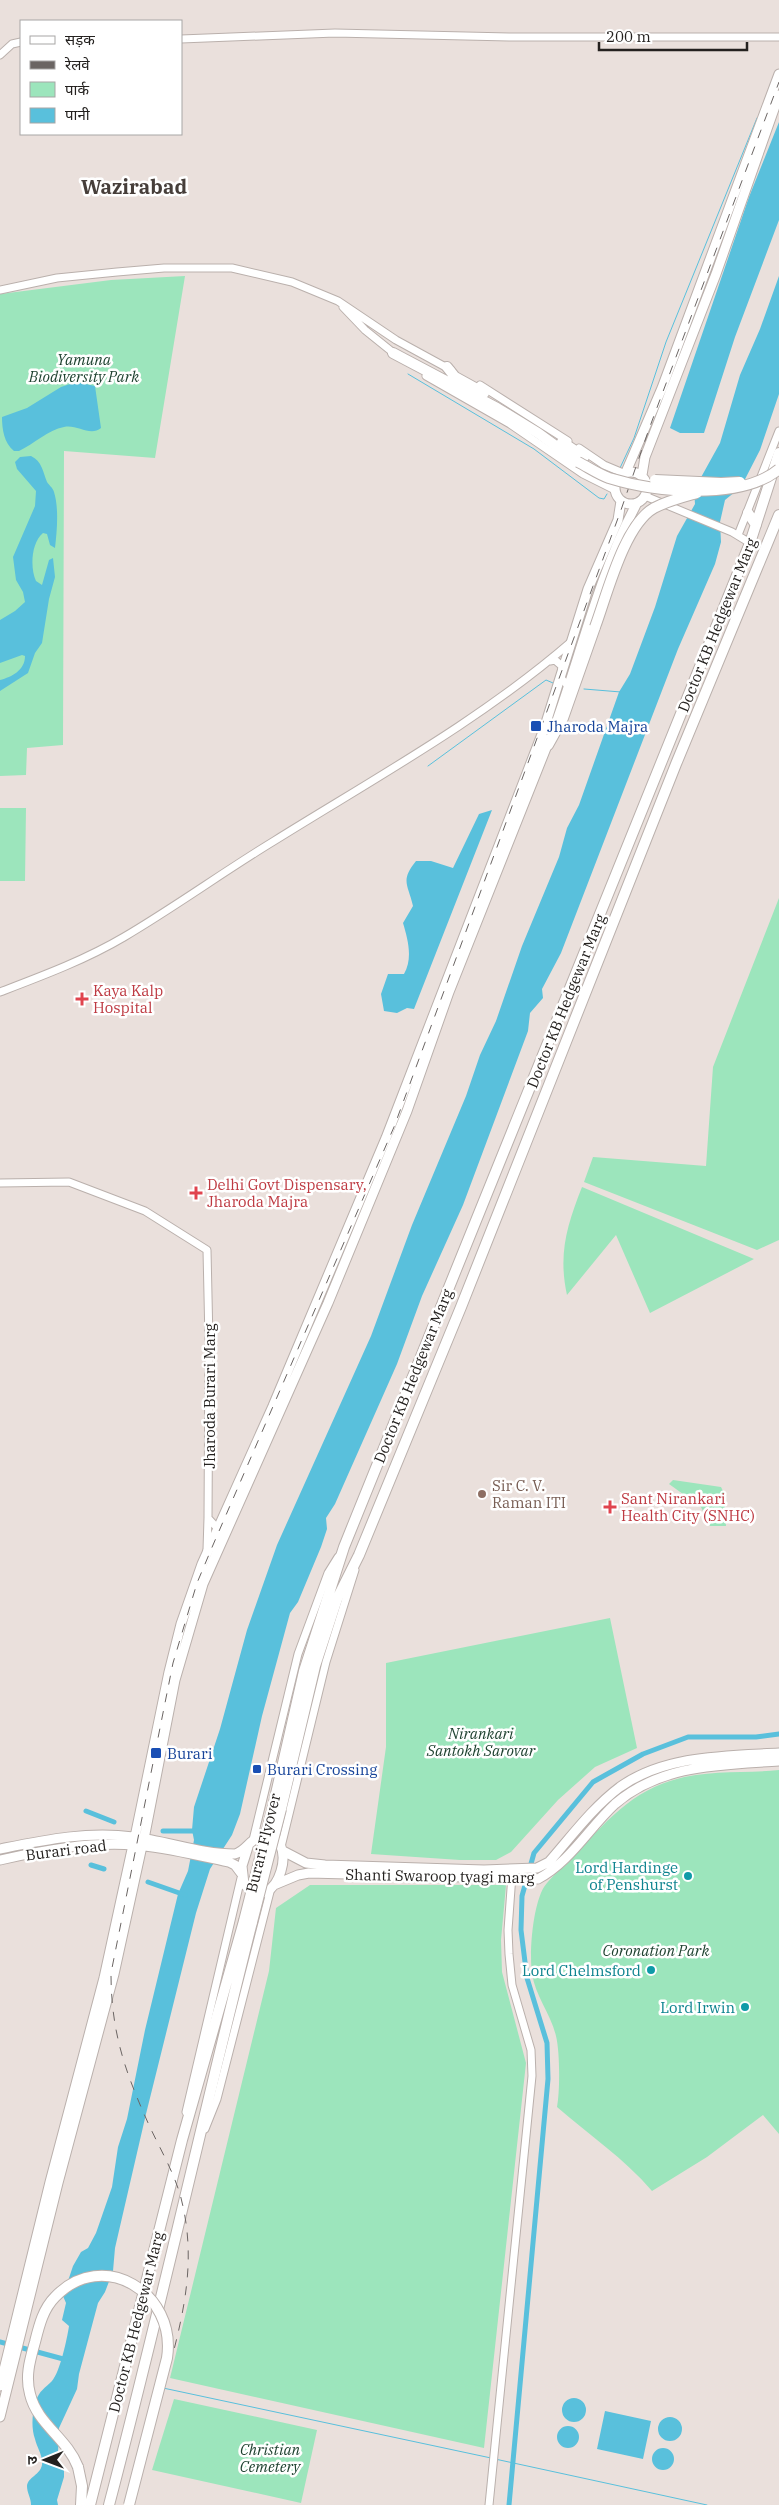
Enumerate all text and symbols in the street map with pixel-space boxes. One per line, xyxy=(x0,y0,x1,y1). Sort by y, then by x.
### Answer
legend xyxy=(20,20,182,135)
scale bar xyxy=(599,20,746,52)
text: 200 m xyxy=(606,27,651,46)
text: सड़क xyxy=(65,30,95,49)
text: रेलवे xyxy=(64,55,90,74)
text: पार्क xyxy=(65,80,89,99)
text: पानी xyxy=(65,105,91,124)
district label: Wazirabad xyxy=(81,173,187,200)
park label: Yamuna Biodiversity Park xyxy=(28,350,139,386)
street label: Doctor KB Hedgewar Marg xyxy=(673,535,761,715)
place label: Jharoda Majra xyxy=(547,717,648,736)
marker: Jharoda Majra xyxy=(529,719,543,733)
street label: Doctor KB Hedgewar Marg xyxy=(522,911,610,1091)
place label: Kaya Kalp Hospital xyxy=(93,981,163,1017)
marker: Kaya Kalp Hospital xyxy=(75,992,89,1006)
place label: Delhi Govt Dispensary, Jharoda Majra xyxy=(207,1175,367,1211)
marker: Delhi Govt Dispensary, Jharoda Majra xyxy=(189,1186,203,1200)
street label: Doctor KB Hedgewar Marg xyxy=(369,1286,457,1466)
street label: Jharoda Burari Marg xyxy=(200,1323,219,1469)
place label: Sir C. V. Raman ITI xyxy=(492,1476,566,1512)
marker: Sir C. V. Raman ITI xyxy=(476,1488,488,1500)
place label: Sant Nirankari Health City (SNHC) xyxy=(621,1489,755,1525)
marker: Sant Nirankari Health City (SNHC) xyxy=(603,1500,617,1514)
park label: Nirankari Santokh Sarovar xyxy=(426,1724,536,1760)
place label: Burari xyxy=(167,1744,213,1763)
marker: Burari xyxy=(149,1746,163,1760)
place label: Burari Crossing xyxy=(267,1760,378,1779)
marker: Burari Crossing xyxy=(251,1763,263,1775)
street label: Burari Flyover xyxy=(242,1791,285,1895)
street label: Burari road xyxy=(24,1836,108,1864)
place label: Lord Hardinge of Penshurst xyxy=(575,1858,678,1894)
street label: Shanti Swaroop tyagi marg xyxy=(345,1865,535,1887)
marker: Lord Hardinge of Penshurst xyxy=(682,1870,694,1882)
park label: Coronation Park xyxy=(603,1941,709,1960)
place label: Lord Chelmsford xyxy=(522,1961,641,1980)
marker: Lord Chelmsford xyxy=(645,1964,657,1976)
place label: Lord Irwin xyxy=(660,1998,735,2017)
marker: Lord Irwin xyxy=(739,2001,751,2013)
street label: Doctor KB Hedgewar Marg xyxy=(104,2229,168,2415)
north arrow xyxy=(20,2435,70,2485)
park label: Christian Cemetery xyxy=(240,2440,301,2476)
text: उ xyxy=(23,2455,41,2464)

